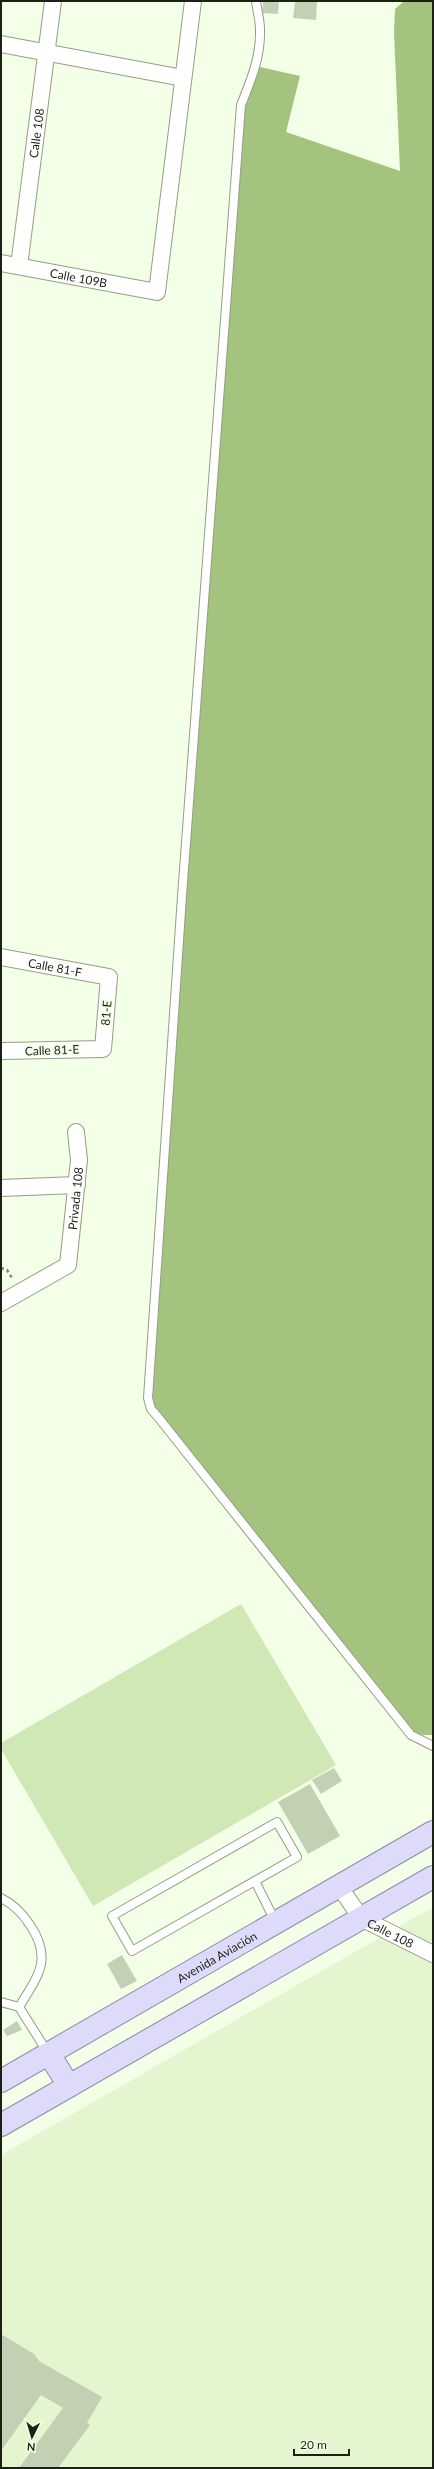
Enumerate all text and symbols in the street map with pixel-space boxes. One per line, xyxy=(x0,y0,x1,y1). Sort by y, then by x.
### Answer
street label: Calle 108 xyxy=(25,107,47,159)
street label: Calle 109B xyxy=(49,265,109,290)
street label: Calle 81-F xyxy=(27,955,83,979)
street label: 81-E xyxy=(97,1000,115,1026)
street label: Calle 81-E xyxy=(25,1042,79,1058)
street label: Privada 108 xyxy=(64,1166,86,1231)
street label: Calle 108 xyxy=(365,1915,416,1951)
street label: Avenida Aviación xyxy=(174,1928,259,1986)
north arrow xyxy=(12,2417,52,2457)
scale bar xyxy=(294,2431,349,2457)
text: 20 m xyxy=(300,2437,327,2452)
text: N xyxy=(26,2441,36,2454)

